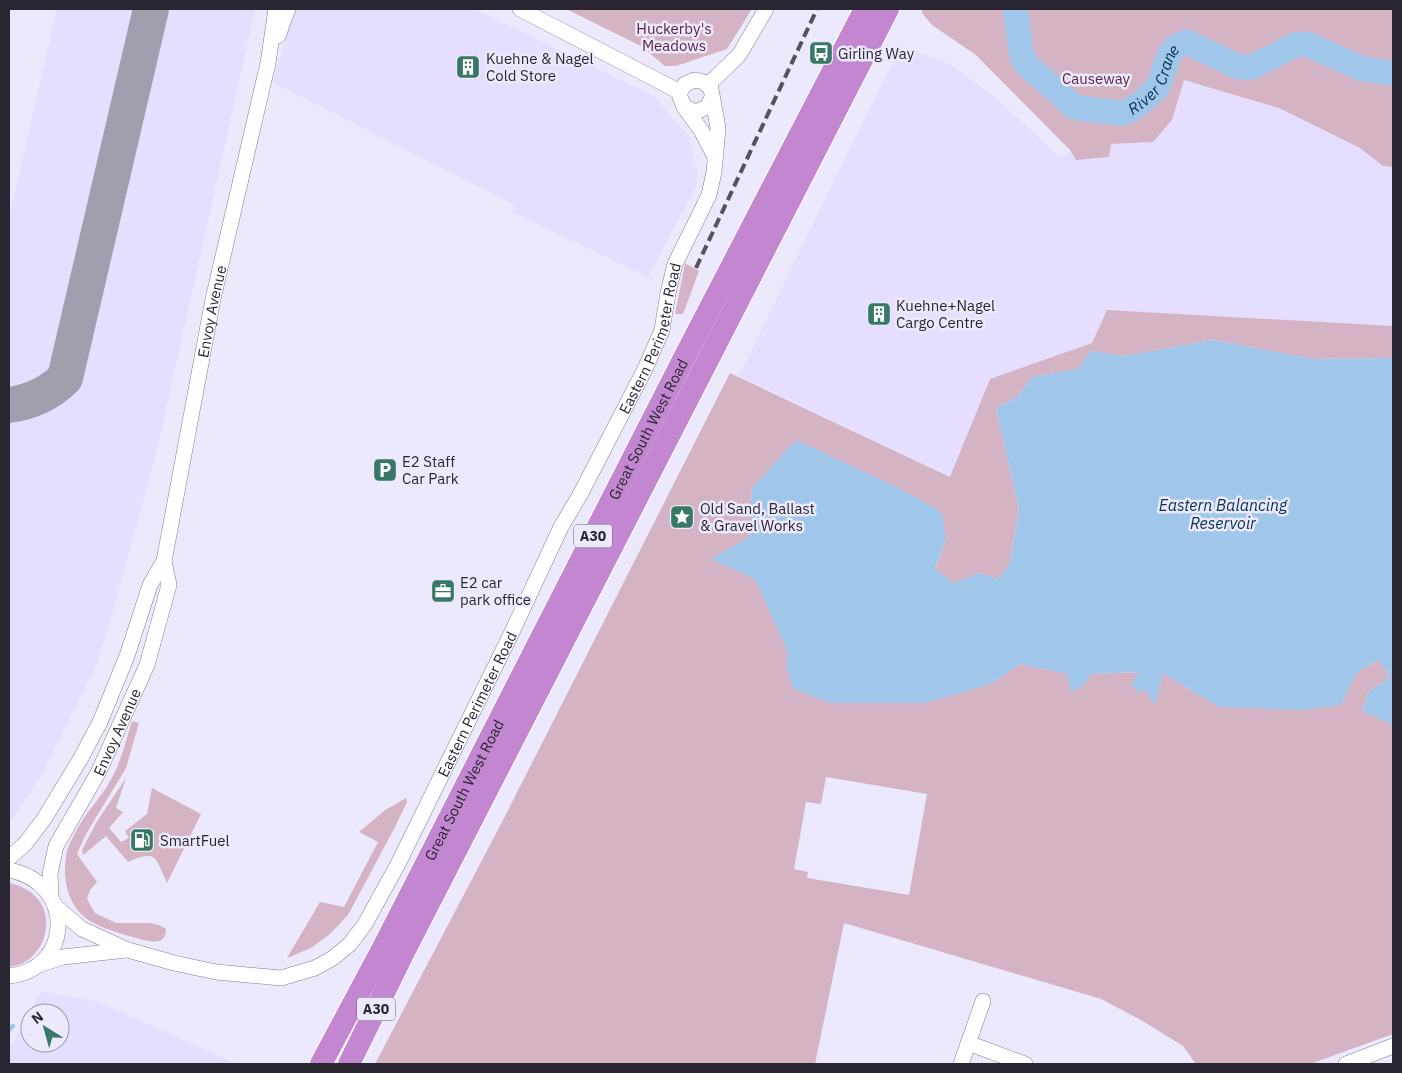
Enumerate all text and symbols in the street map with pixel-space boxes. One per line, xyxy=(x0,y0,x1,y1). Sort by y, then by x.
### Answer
park label: Huckerby's Meadows xyxy=(636,19,712,55)
bus stop icon: Girling Way xyxy=(808,40,834,66)
water label: River Crane xyxy=(1124,40,1183,119)
place label: Girling Way xyxy=(838,44,915,63)
place label: Kuehne & Nagel Cold Store xyxy=(486,49,594,85)
building icon: Kuehne & Nagel Cold Store xyxy=(455,54,481,80)
park label: Causeway xyxy=(1062,69,1131,88)
street label: Eastern Perimeter Road xyxy=(614,261,684,417)
street label: Envoy Avenue xyxy=(193,263,230,359)
place label: Kuehne+Nagel Cargo Centre xyxy=(896,296,995,332)
building icon: Kuehne+Nagel Cargo Centre xyxy=(866,301,892,327)
street label: Great South West Road xyxy=(604,355,692,503)
place label: E2 Staff Car Park xyxy=(402,452,459,488)
parking icon: E2 Staff Car Park xyxy=(372,457,398,483)
water label: Eastern Balancing Reservoir xyxy=(1159,495,1288,533)
place label: Old Sand, Ballast & Gravel Works xyxy=(700,499,815,535)
place icon: Old Sand, Ballast & Gravel Works xyxy=(669,504,695,530)
road number: A30 xyxy=(574,524,612,548)
place label: E2 car park office xyxy=(460,573,531,609)
office icon: E2 car park office xyxy=(430,578,456,604)
street label: Eastern Perimeter Road xyxy=(433,628,520,780)
street label: Envoy Avenue xyxy=(89,685,145,779)
street label: Great South West Road xyxy=(420,716,508,864)
fuel station icon: SmartFuel xyxy=(129,827,155,853)
place label: SmartFuel xyxy=(160,831,230,850)
road number: A30 xyxy=(357,998,395,1021)
north arrow xyxy=(20,1003,70,1053)
text: N xyxy=(28,1007,47,1028)

